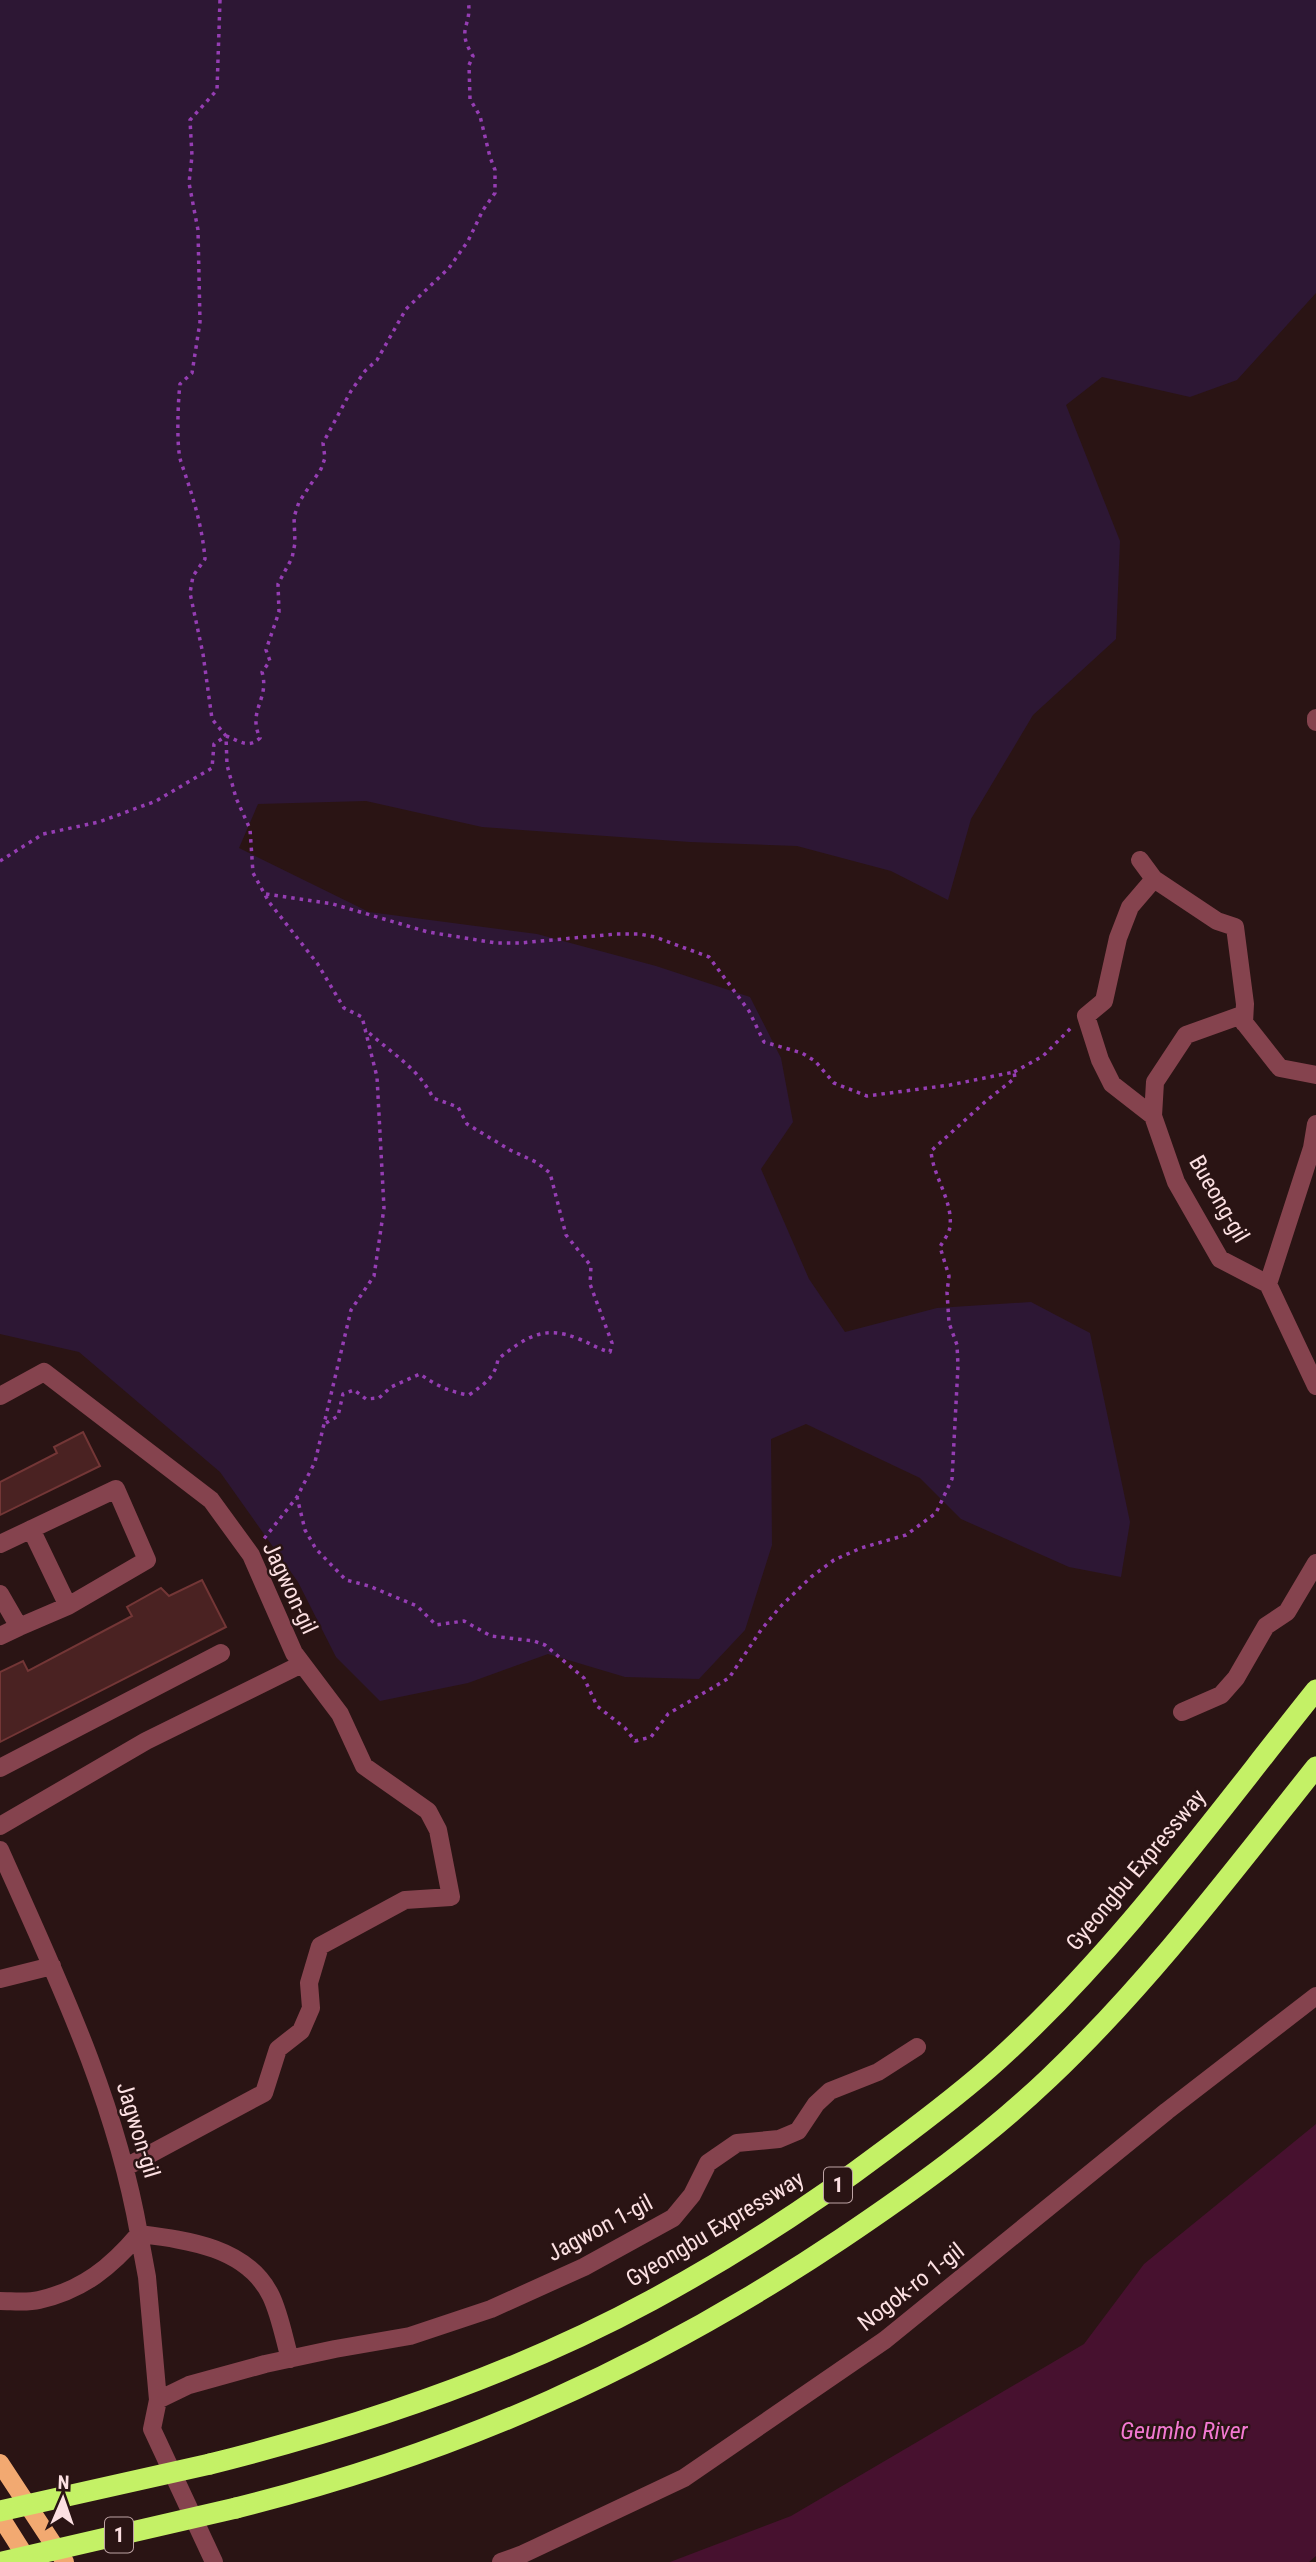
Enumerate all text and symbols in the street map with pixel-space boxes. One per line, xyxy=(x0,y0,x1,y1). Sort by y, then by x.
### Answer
street label: Bueong-gil xyxy=(1183,1151,1255,1247)
street label: Jagwon-gil xyxy=(257,1538,323,1638)
street label: Gyeongbu Expressway xyxy=(1061,1783,1212,1956)
street label: Jagwon-gil xyxy=(111,2079,165,2181)
street label: Gyeongbu Expressway xyxy=(621,2165,809,2293)
road number: 1 xyxy=(824,2168,852,2202)
street label: Jagwon 1-gil xyxy=(543,2189,657,2267)
street label: Nogok-ro 1-gil xyxy=(853,2237,969,2337)
water label: Geumho River xyxy=(1120,2417,1249,2445)
north arrow xyxy=(28,2464,98,2534)
text: N xyxy=(57,2471,70,2494)
road number: 1 xyxy=(105,2518,133,2552)

